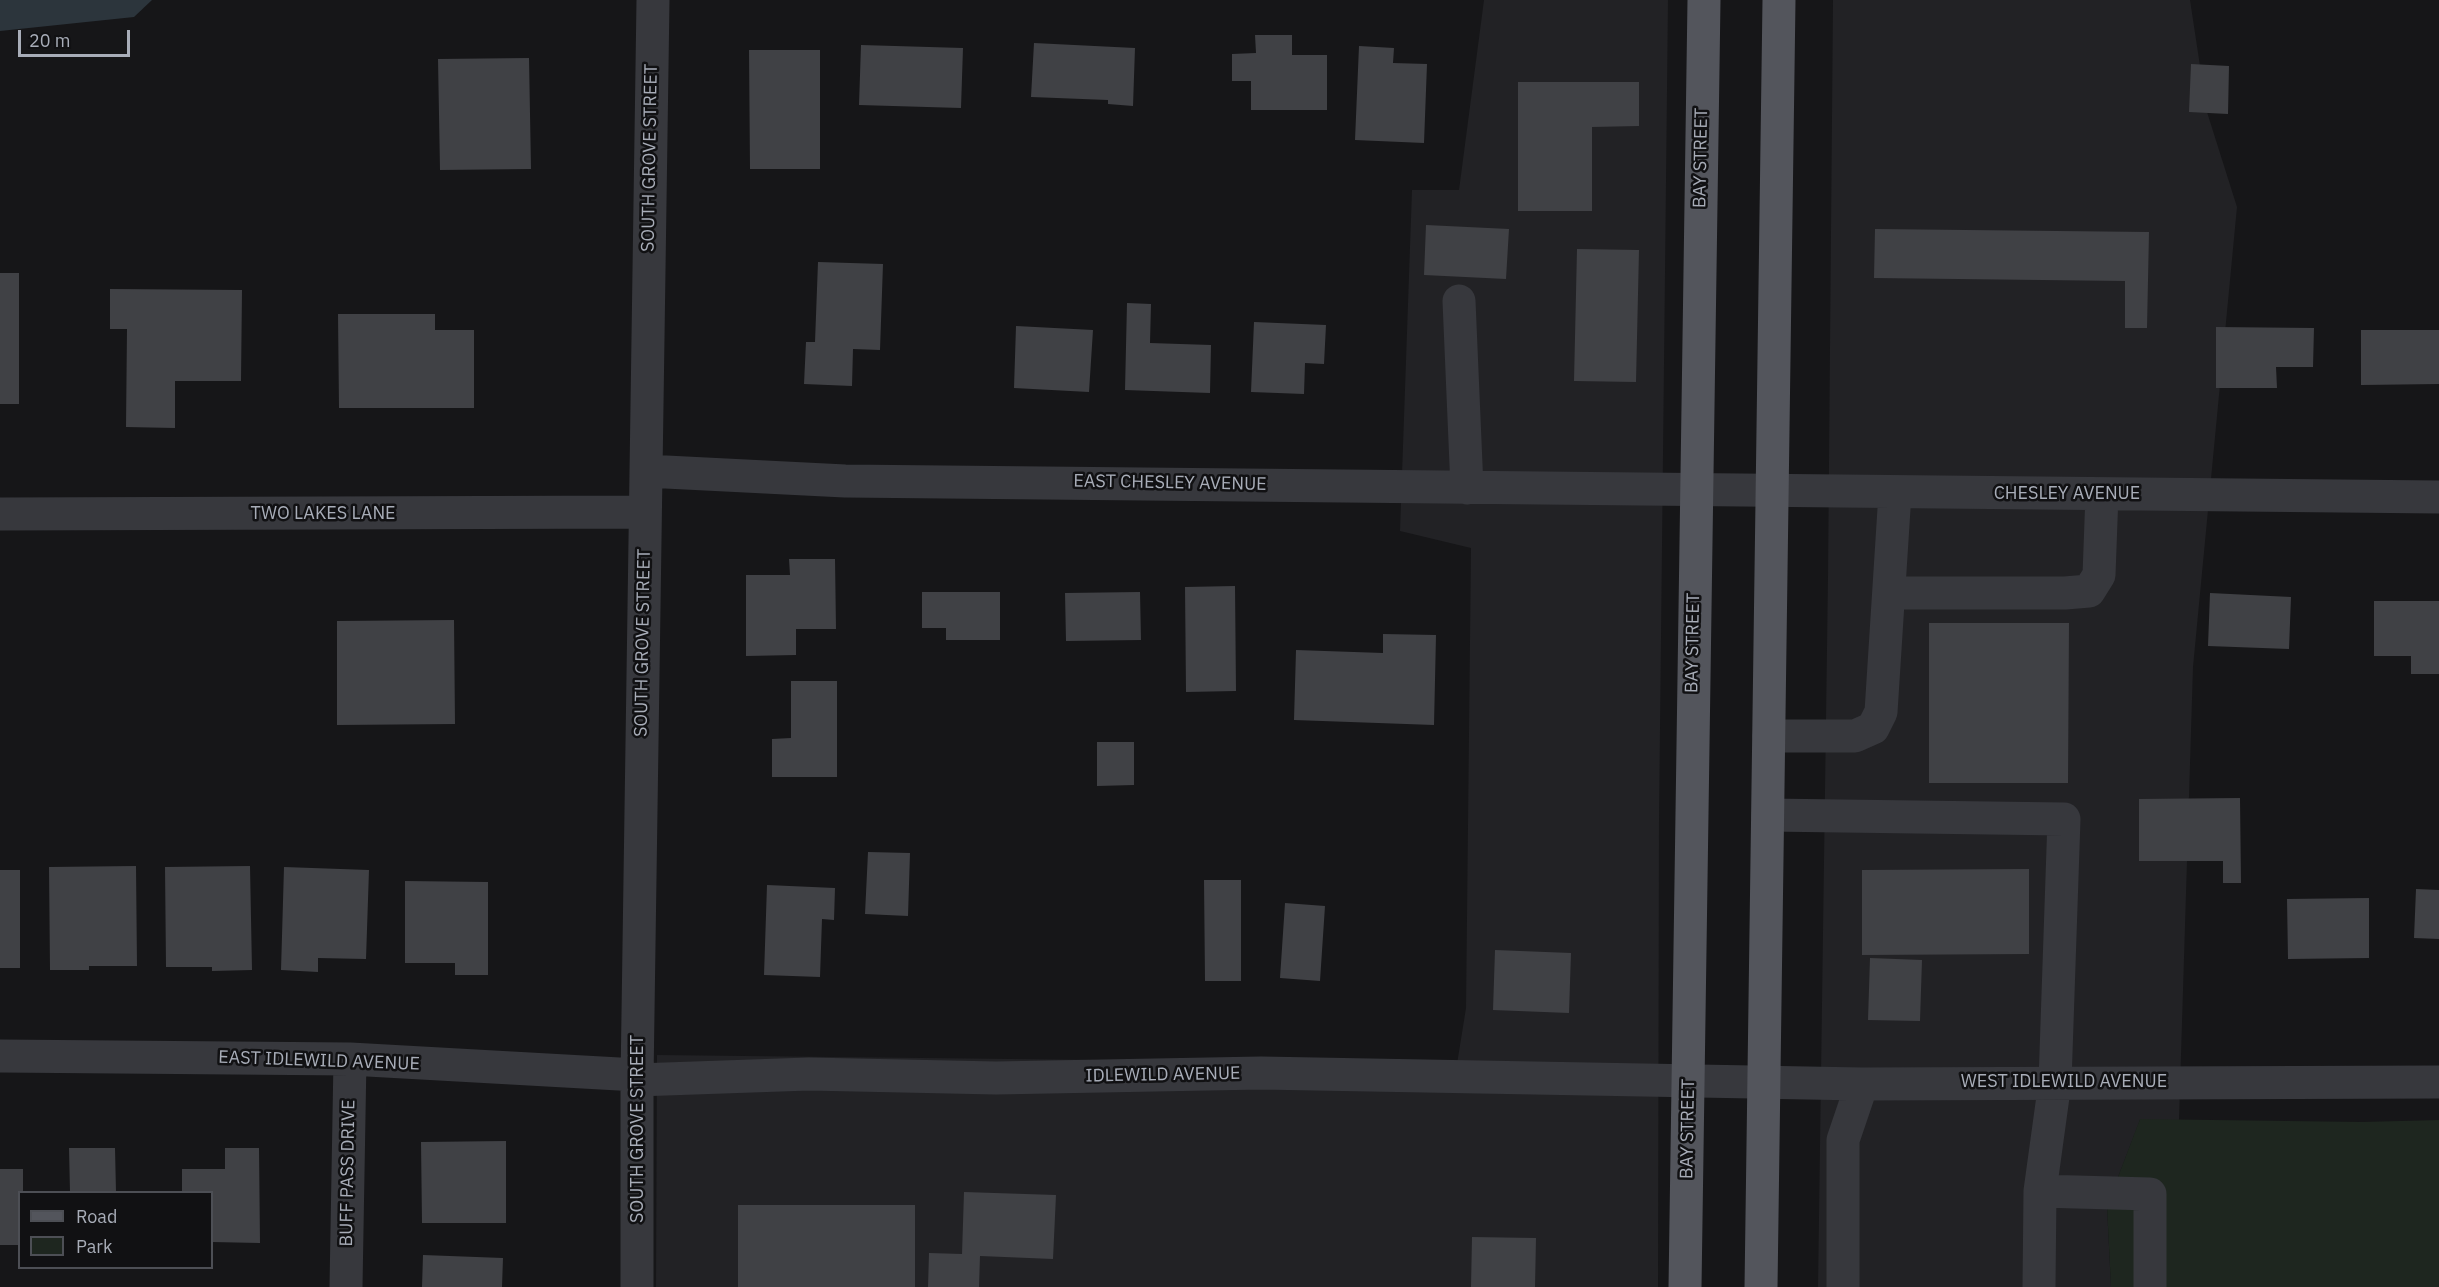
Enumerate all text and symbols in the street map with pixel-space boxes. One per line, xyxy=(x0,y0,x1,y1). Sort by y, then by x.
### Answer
scale bar xyxy=(21,18,134,56)
text: 20 m xyxy=(29,29,71,52)
street label: SOUTH GROVE STREET xyxy=(638,64,662,252)
street label: BAY STREET xyxy=(1689,108,1713,208)
street label: EAST CHESLEY AVENUE xyxy=(1073,471,1267,495)
street label: CHESLEY AVENUE xyxy=(1994,483,2140,505)
street label: TWO LAKES LANE xyxy=(250,503,396,525)
street label: SOUTH GROVE STREET xyxy=(631,549,655,737)
street label: BAY STREET xyxy=(1681,593,1705,693)
street label: SOUTH GROVE STREET xyxy=(627,1035,649,1223)
street label: EAST IDLEWILD AVENUE xyxy=(218,1047,420,1075)
street label: IDLEWILD AVENUE xyxy=(1085,1063,1241,1087)
street label: WEST IDLEWILD AVENUE xyxy=(1961,1071,2167,1093)
street label: BAY STREET xyxy=(1676,1079,1700,1179)
street label: BUFF PASS DRIVE xyxy=(336,1099,360,1247)
legend xyxy=(18,1191,213,1269)
text: Road xyxy=(76,1205,117,1228)
text: Park xyxy=(76,1235,112,1258)

